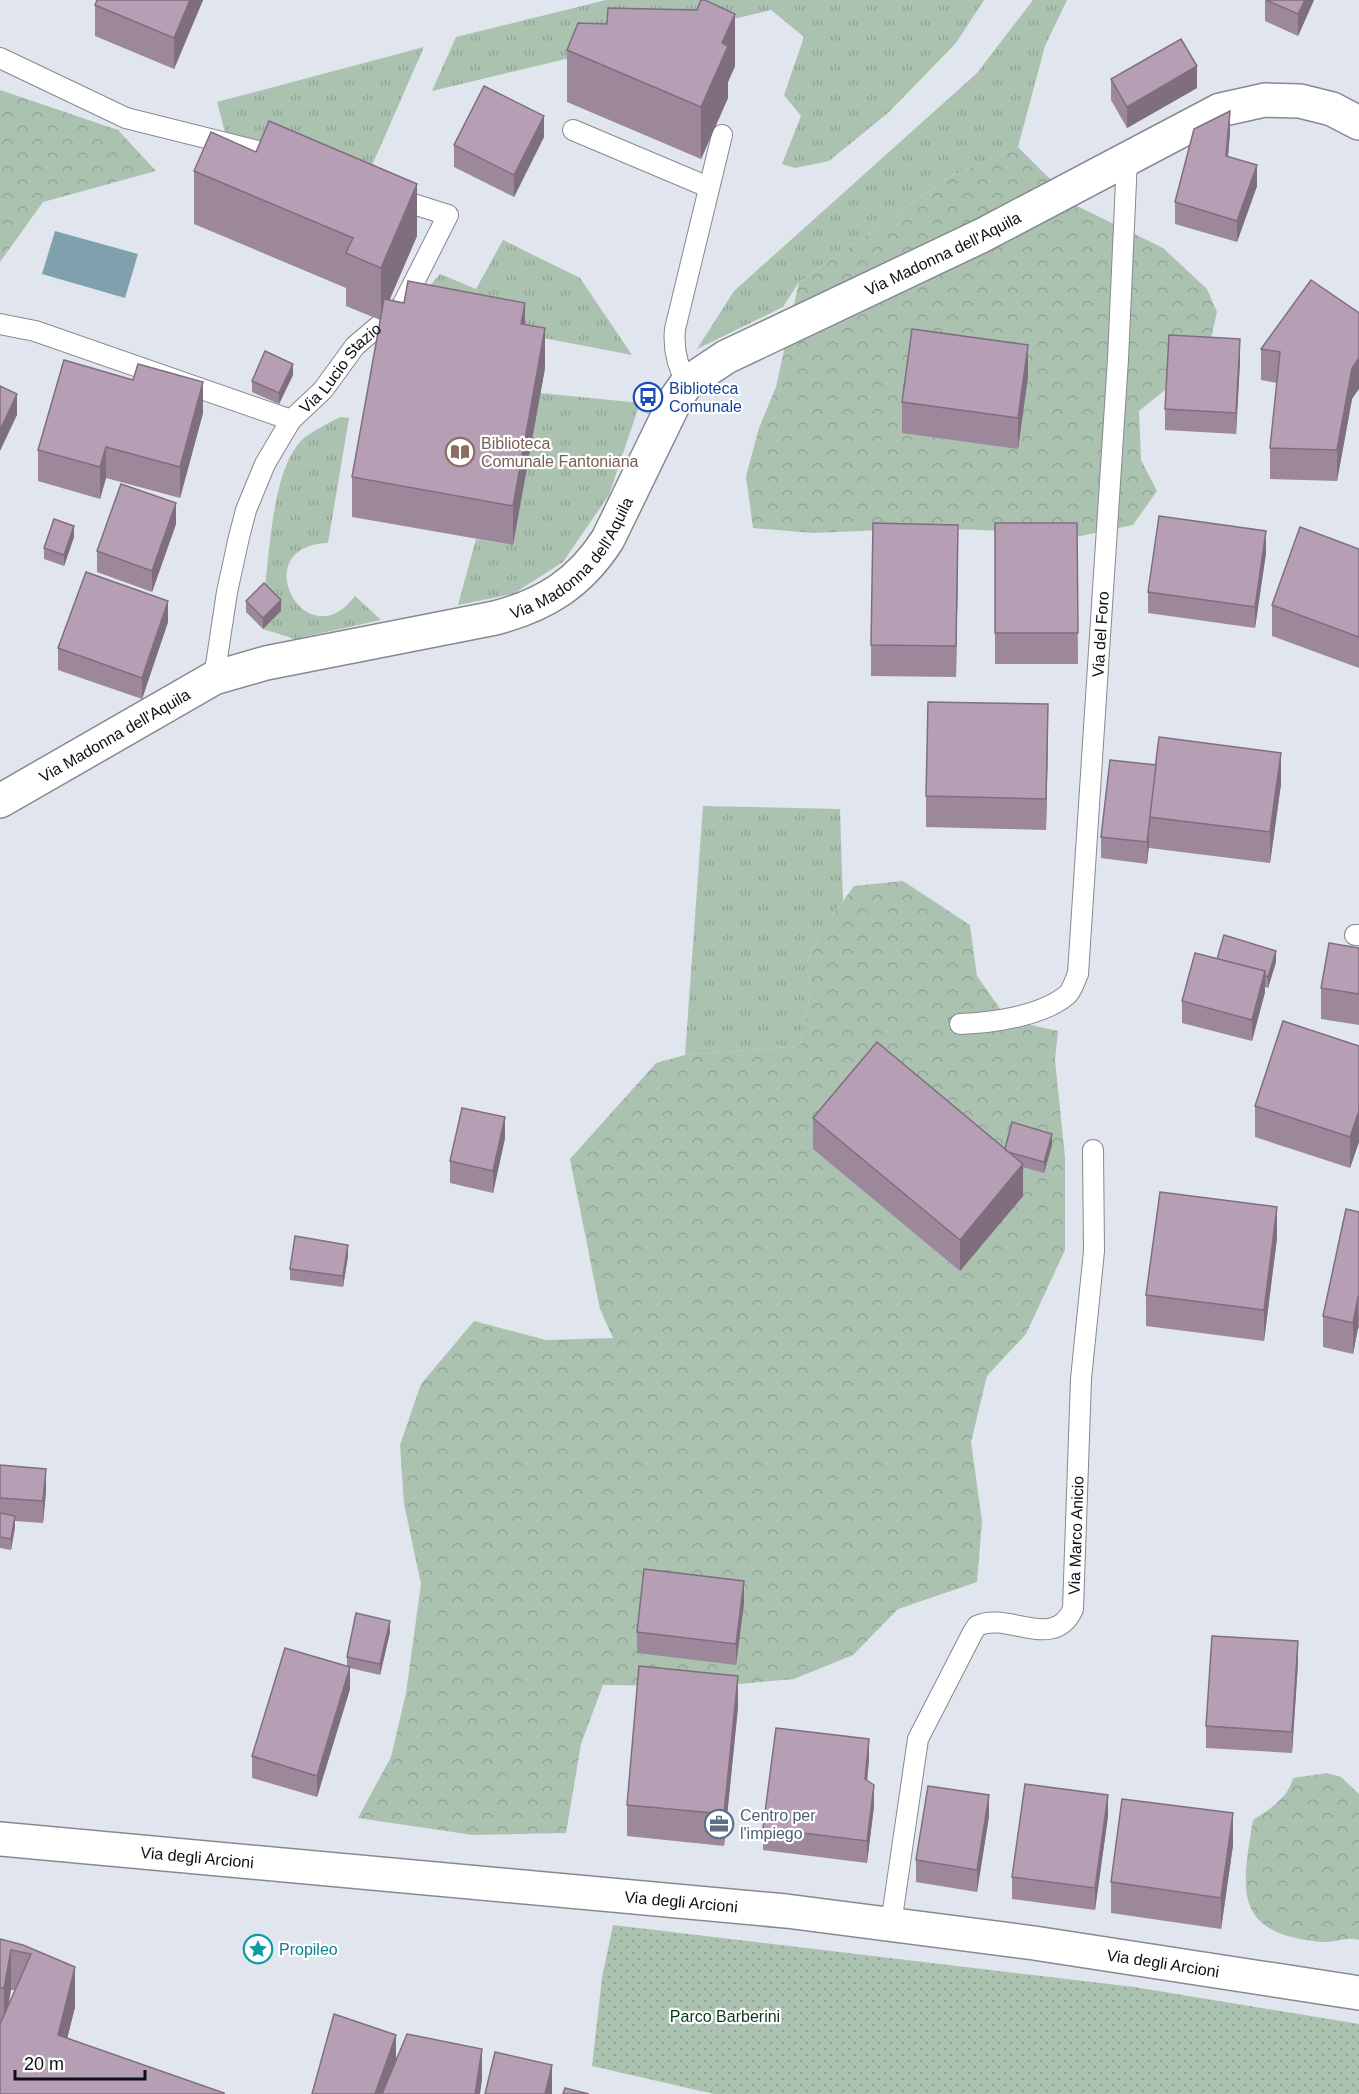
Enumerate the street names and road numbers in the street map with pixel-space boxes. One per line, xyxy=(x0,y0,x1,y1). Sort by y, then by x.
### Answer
street label: Via Madonna dell'Aquila xyxy=(862,208,1023,298)
street label: Via Lucio Stazio xyxy=(296,319,384,416)
street label: Via Madonna dell'Aquila xyxy=(508,494,636,622)
street label: Via del Foro xyxy=(1089,591,1111,678)
street label: Via Madonna dell'Aquila xyxy=(36,685,193,785)
street label: Via Marco Anicio xyxy=(1065,1475,1086,1595)
street label: Via degli Arcioni xyxy=(140,1843,255,1871)
street label: Via degli Arcioni xyxy=(624,1888,739,1915)
street label: Via degli Arcioni xyxy=(1106,1946,1221,1980)

